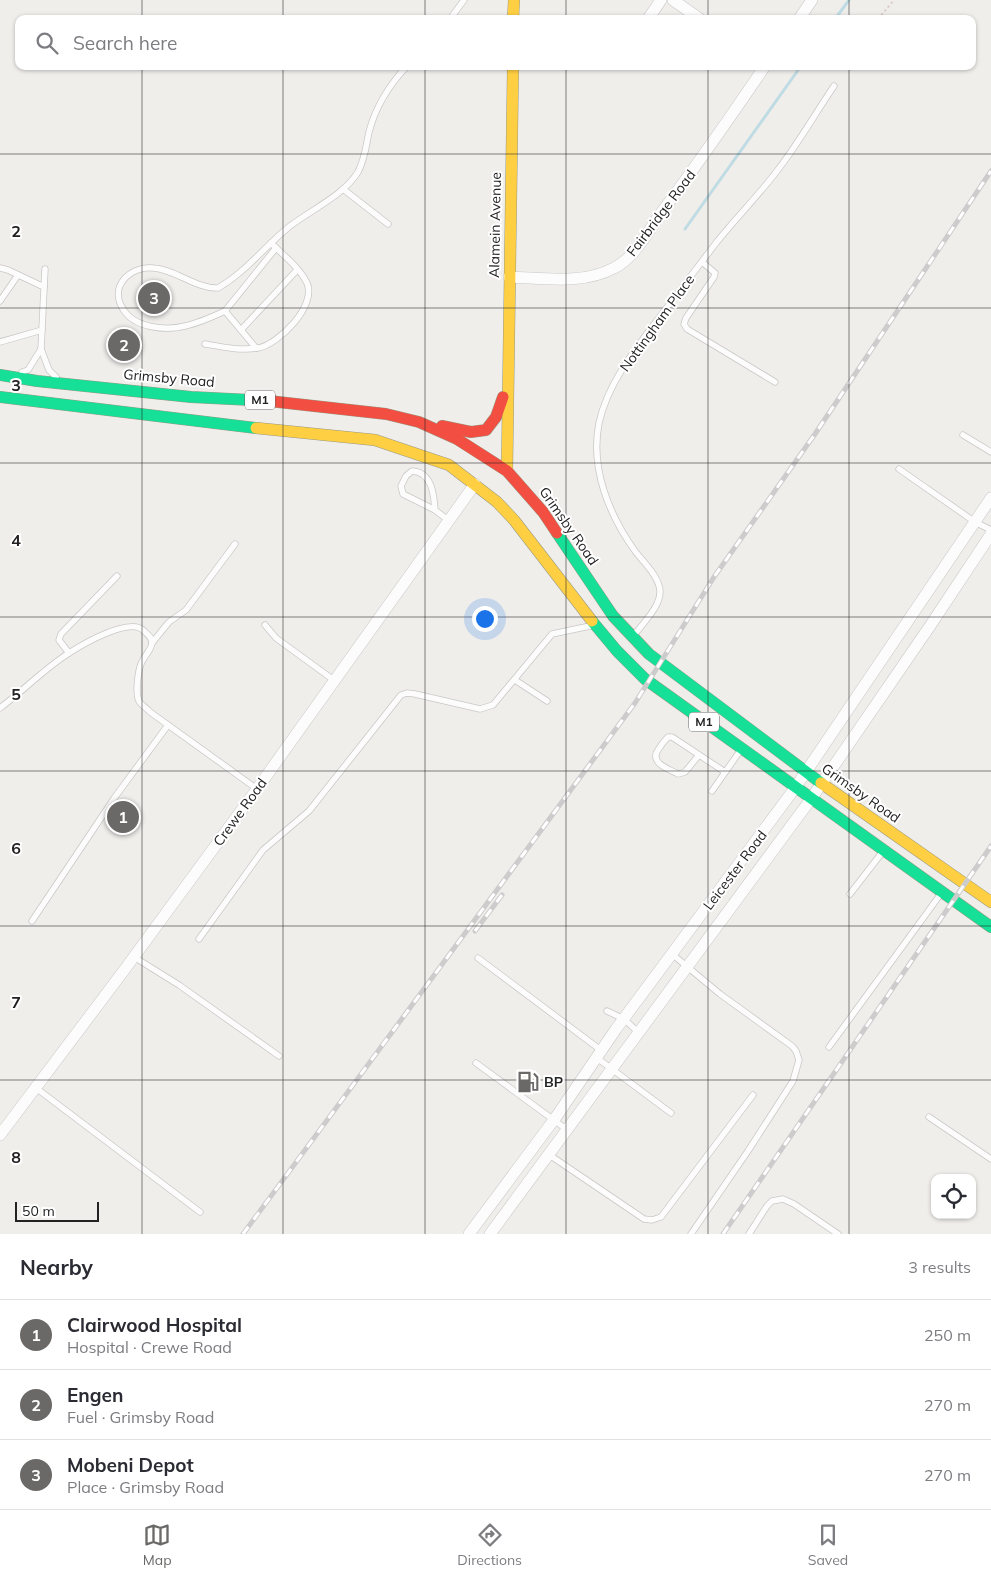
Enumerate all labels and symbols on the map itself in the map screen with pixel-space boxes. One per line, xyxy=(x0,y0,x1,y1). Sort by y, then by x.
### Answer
street label: Fairbridge Road xyxy=(623,166,699,260)
street label: Alamein Avenue xyxy=(485,172,505,278)
text: 2 xyxy=(11,221,21,241)
street label: Nottingham Place xyxy=(616,271,698,375)
pin: 3 xyxy=(138,279,170,317)
pin: 2 xyxy=(108,326,140,364)
street label: Grimsby Road xyxy=(123,365,215,391)
text: 3 xyxy=(11,375,21,395)
road number: M1 xyxy=(245,390,275,410)
street label: Grimsby Road xyxy=(535,483,603,569)
text: 4 xyxy=(11,530,21,550)
your location xyxy=(472,606,498,632)
text: 5 xyxy=(11,684,21,704)
road number: M1 xyxy=(689,712,719,732)
street label: Grimsby Road xyxy=(818,759,904,827)
street label: Crewe Road xyxy=(209,774,271,850)
pin: 1 xyxy=(107,798,139,836)
street label: Leicester Road xyxy=(699,827,771,913)
text: 6 xyxy=(11,838,21,858)
text: 7 xyxy=(11,992,21,1012)
fuel station icon: BP xyxy=(515,1069,541,1095)
place label: BP xyxy=(544,1073,563,1091)
text: 8 xyxy=(11,1147,21,1167)
scale bar xyxy=(15,1199,99,1222)

